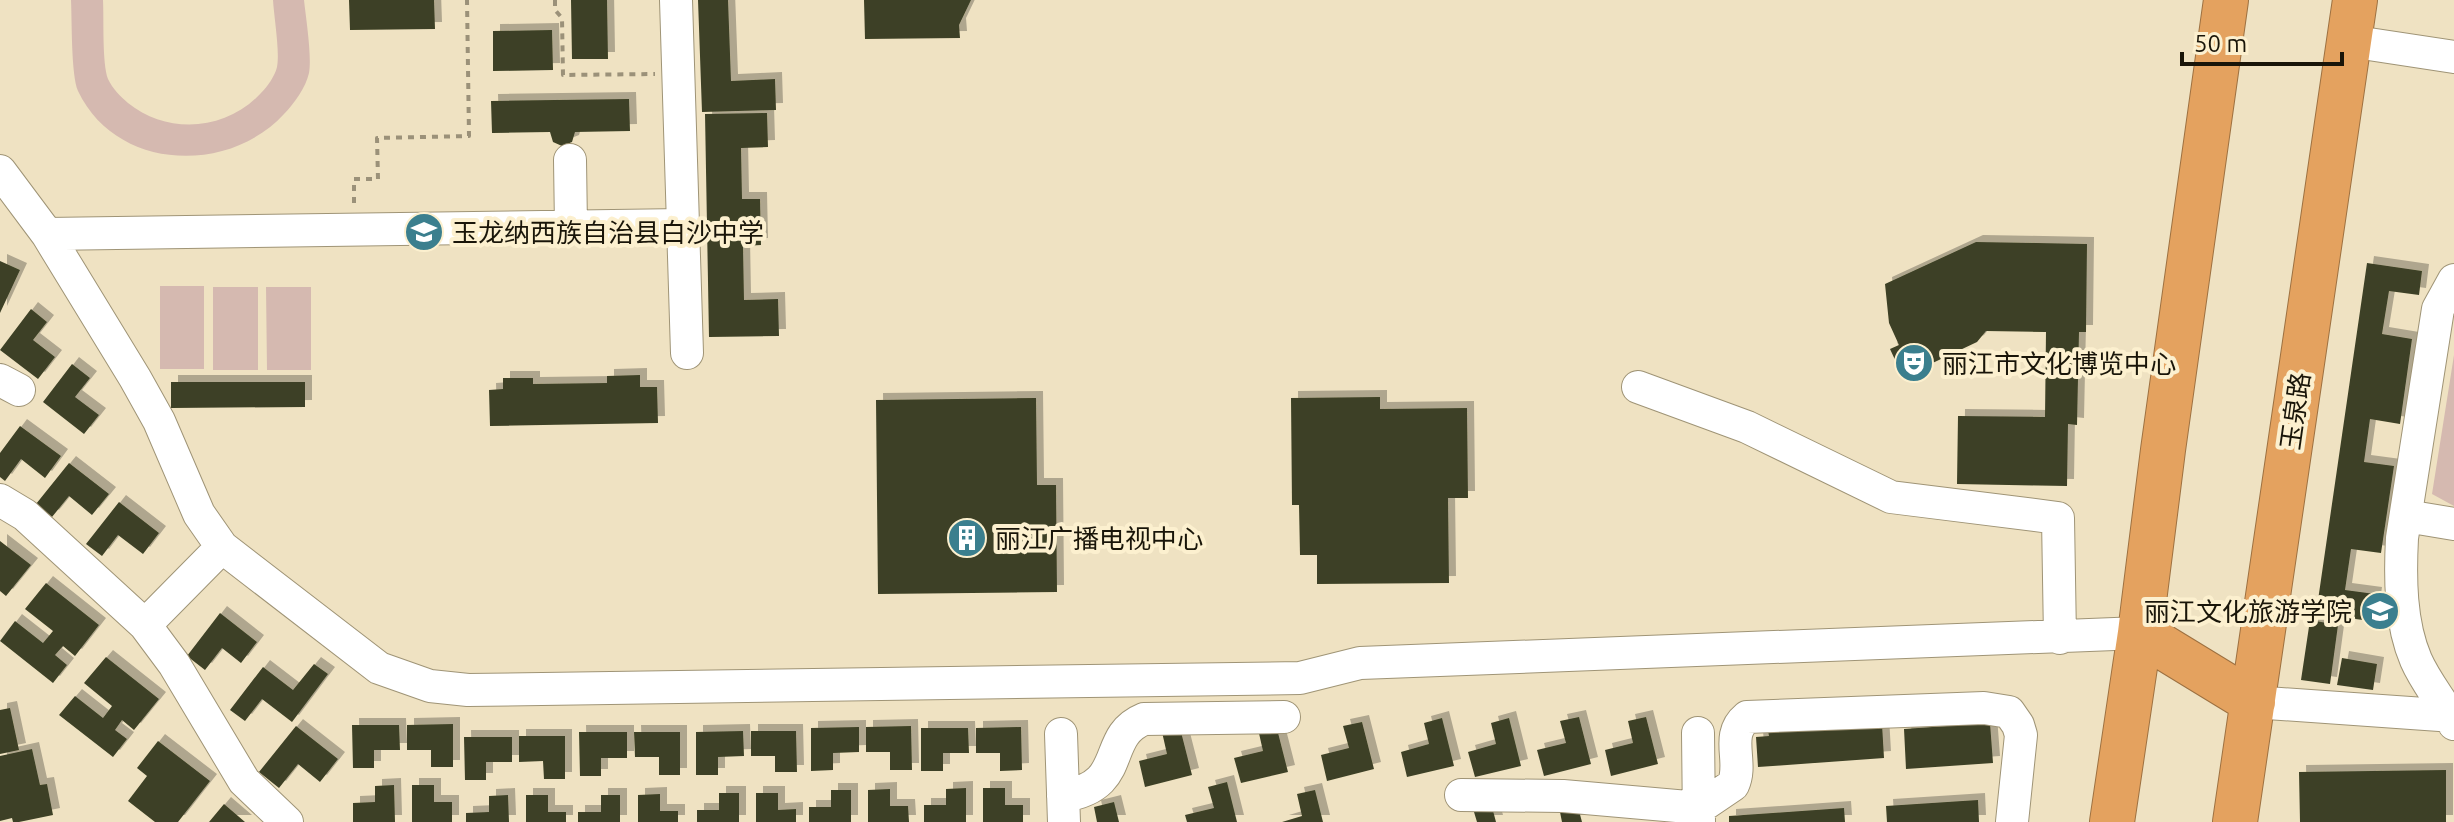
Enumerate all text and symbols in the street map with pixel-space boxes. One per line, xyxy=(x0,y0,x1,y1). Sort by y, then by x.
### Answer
scale bar xyxy=(2182,16,2342,66)
text: 50 m xyxy=(2194,30,2247,57)
school or university icon: 玉龙纳西族自治县白沙中学 xyxy=(403,211,445,253)
place label: 玉龙纳西族自治县白沙中学 xyxy=(452,218,764,247)
theatre icon: 丽江市文化博览中心 xyxy=(1893,342,1935,384)
place label: 丽江市文化博览中心 xyxy=(1942,349,2176,378)
street label: 玉泉路 xyxy=(2275,370,2315,452)
building icon: 丽江广播电视中心 xyxy=(946,517,988,559)
place label: 丽江广播电视中心 xyxy=(995,524,1203,553)
school or university icon: 丽江文化旅游学院 xyxy=(2359,590,2401,632)
place label: 丽江文化旅游学院 xyxy=(2144,597,2352,626)

